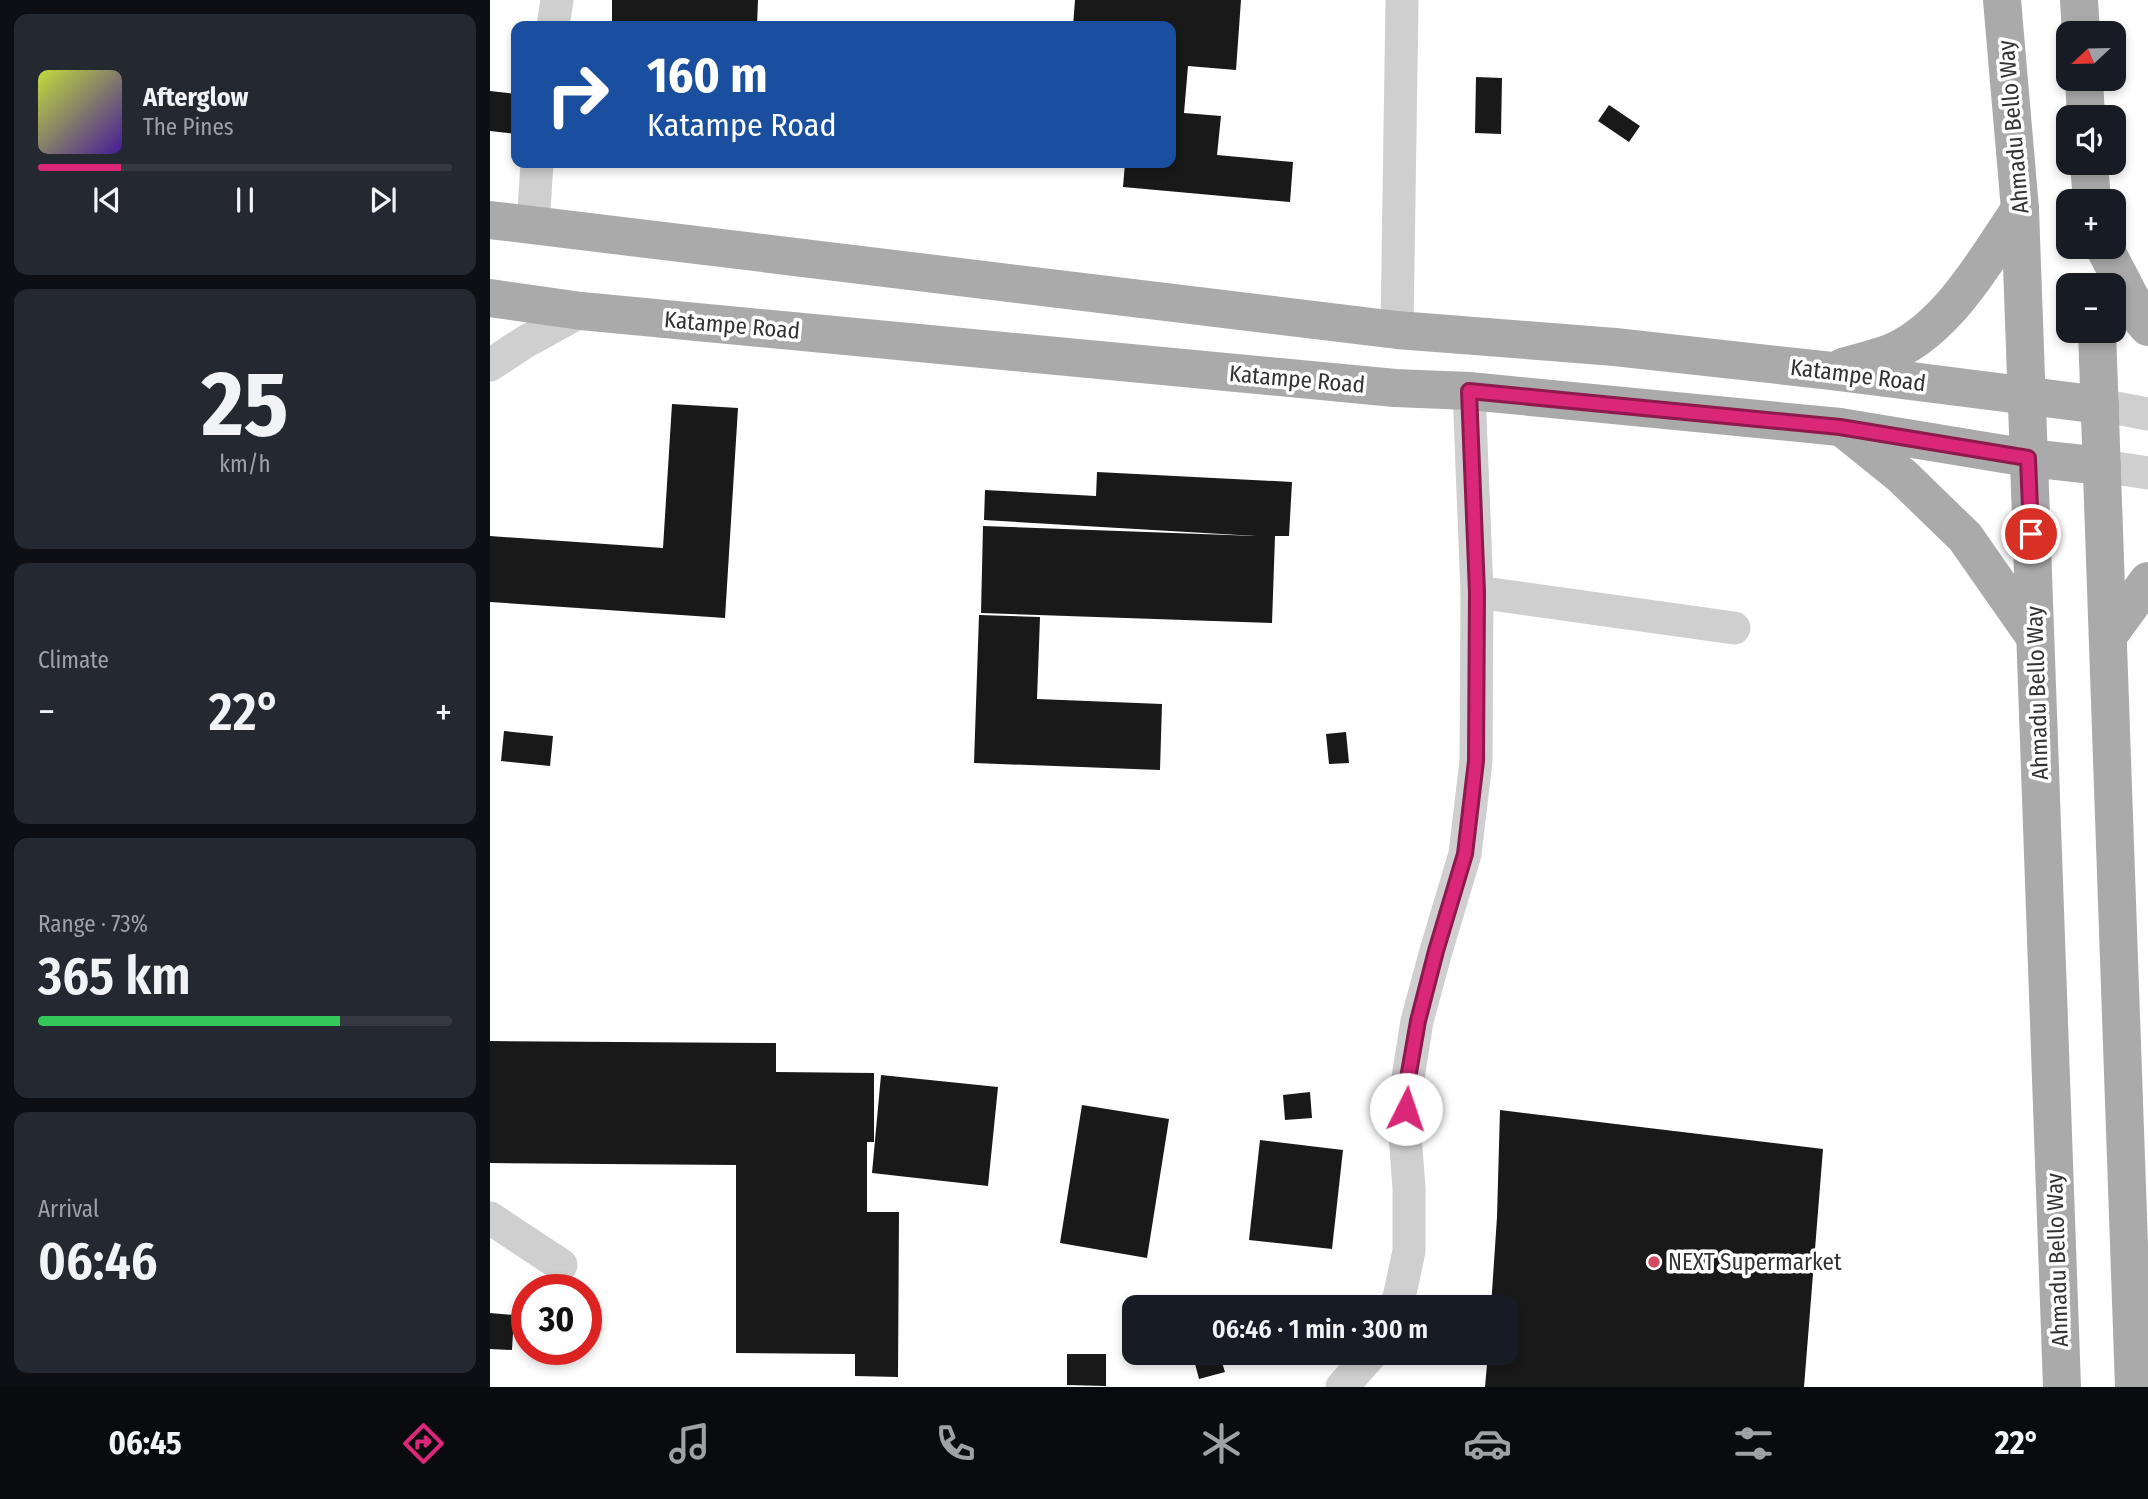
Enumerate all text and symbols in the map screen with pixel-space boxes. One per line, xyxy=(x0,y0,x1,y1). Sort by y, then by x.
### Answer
north arrow xyxy=(2056,21,2126,91)
map controls xyxy=(2056,21,2126,343)
street label: Ahmadu Bello Way xyxy=(1991,38,2035,215)
text: 160 m xyxy=(647,46,768,105)
icon: right xyxy=(532,49,623,140)
text: Afterglow xyxy=(143,82,248,113)
button: sound xyxy=(2056,105,2126,175)
text: Katampe Road xyxy=(647,106,837,144)
text: The Pines xyxy=(143,113,234,141)
icon: previous xyxy=(88,181,126,219)
icon: pause xyxy=(226,181,264,219)
icon: next xyxy=(364,181,402,219)
button: + xyxy=(2056,189,2126,259)
button: − xyxy=(2056,273,2126,343)
street label: Katampe Road xyxy=(663,305,801,345)
text: 25 xyxy=(202,350,288,459)
street label: Katampe Road xyxy=(1789,353,1927,397)
street label: Katampe Road xyxy=(1228,359,1366,399)
text: km/h xyxy=(219,450,271,478)
pin xyxy=(2001,504,2061,564)
icon: arrive xyxy=(2012,515,2050,553)
street label: Ahmadu Bello Way xyxy=(2020,605,2054,781)
text: Climate xyxy=(38,646,109,674)
text: 22° xyxy=(209,681,281,744)
text: − xyxy=(38,689,55,735)
text: + xyxy=(435,689,452,735)
text: Range · 73% xyxy=(38,910,148,938)
text: 365 km xyxy=(38,945,191,1008)
position arrow xyxy=(1369,1072,1443,1146)
street label: Ahmadu Bello Way xyxy=(2040,1172,2074,1348)
text: Arrival xyxy=(38,1195,99,1223)
text: 06:46 xyxy=(38,1230,158,1293)
place label: NEXT Supermarket xyxy=(1668,1248,1842,1276)
marker: NEXT Supermarket xyxy=(1646,1254,1662,1270)
speed limit sign: 30 xyxy=(511,1274,602,1365)
text: 06:46 · 1 min · 300 m xyxy=(1212,1314,1428,1345)
icon: directions xyxy=(399,1419,448,1468)
icon: music xyxy=(665,1419,714,1468)
icon: phone xyxy=(931,1419,980,1468)
icon: climate xyxy=(1197,1419,1246,1468)
icon: car xyxy=(1463,1419,1512,1468)
icon: filters xyxy=(1729,1419,1778,1468)
text: 06:45 xyxy=(109,1424,182,1462)
text: 22° xyxy=(1995,1424,2039,1462)

